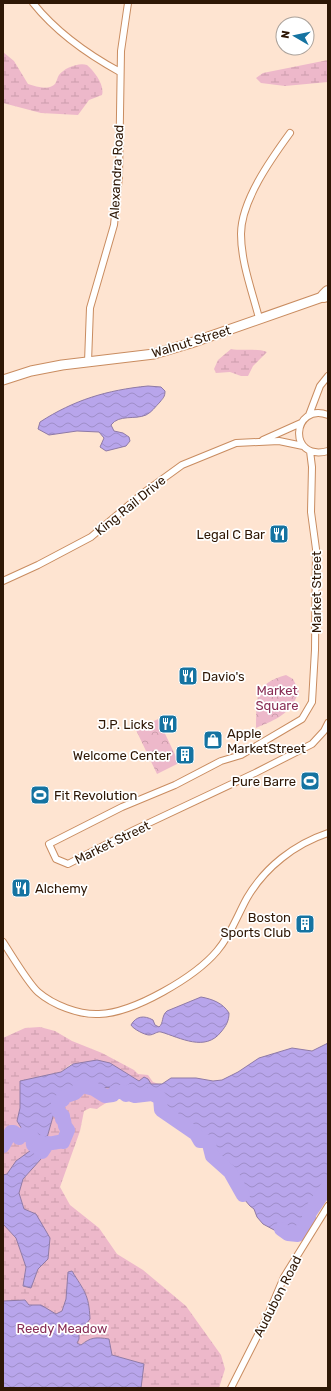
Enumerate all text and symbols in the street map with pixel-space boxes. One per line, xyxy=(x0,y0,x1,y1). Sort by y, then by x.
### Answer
north arrow xyxy=(275,16,315,56)
text: N xyxy=(279,30,293,39)
street label: Alexandra Road xyxy=(107,124,126,220)
street label: Walnut Street xyxy=(150,322,233,361)
street label: King Rail Drive xyxy=(92,472,169,539)
restaurant icon: Legal C Bar xyxy=(268,523,290,545)
place label: Legal C Bar xyxy=(197,527,265,543)
street label: Market Street xyxy=(309,551,324,633)
restaurant icon: Davio's xyxy=(177,665,199,687)
place label: Davio's xyxy=(202,669,245,684)
park label: Market Square xyxy=(256,683,298,713)
restaurant icon: J.P. Licks xyxy=(157,713,179,735)
place label: J.P. Licks xyxy=(98,717,154,732)
place label: Apple MarketStreet xyxy=(227,726,306,756)
shop icon: Apple MarketStreet xyxy=(202,729,224,751)
building icon: Welcome Center xyxy=(174,744,196,766)
place label: Welcome Center xyxy=(73,748,171,763)
sports icon: Pure Barre xyxy=(299,770,321,792)
place label: Pure Barre xyxy=(232,774,296,789)
sports icon: Fit Revolution xyxy=(29,784,51,806)
place label: Fit Revolution xyxy=(54,788,137,803)
street label: Market Street xyxy=(72,818,152,867)
restaurant icon: Alchemy xyxy=(10,877,32,899)
place label: Alchemy xyxy=(35,881,88,896)
place label: Boston Sports Club xyxy=(220,910,291,940)
building icon: Boston Sports Club xyxy=(294,913,316,935)
street label: Audubon Road xyxy=(251,1253,304,1339)
park label: Reedy Meadow xyxy=(17,1321,107,1336)

